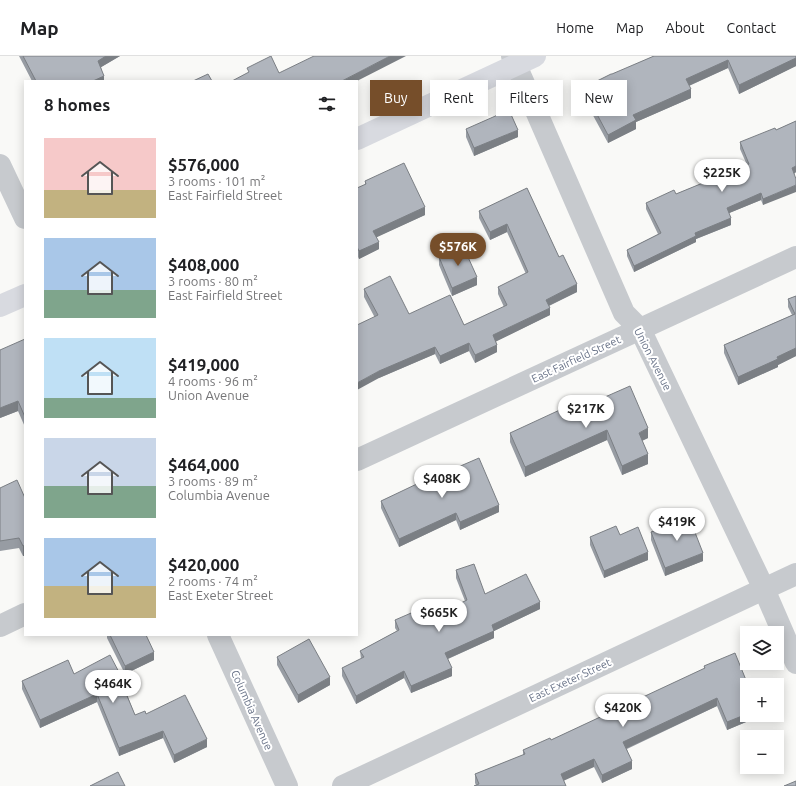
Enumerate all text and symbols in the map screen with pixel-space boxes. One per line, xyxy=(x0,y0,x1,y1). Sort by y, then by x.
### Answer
text: Map xyxy=(20,17,59,39)
text: Home xyxy=(556,20,594,36)
text: Map xyxy=(616,20,644,36)
text: About xyxy=(666,20,705,36)
text: Contact xyxy=(727,20,776,36)
chip: Buy xyxy=(370,80,422,116)
chip: Rent xyxy=(430,80,488,116)
chip: Filters xyxy=(496,80,563,116)
chip: New xyxy=(571,80,627,116)
icon: filters xyxy=(316,93,338,115)
text: 8 homes xyxy=(44,95,110,114)
icon: home xyxy=(76,154,124,202)
text: $576,000 xyxy=(168,155,239,174)
pin: $225K xyxy=(694,159,750,193)
text: $225K xyxy=(703,165,741,179)
text: 3 rooms · 101 m² xyxy=(168,174,265,188)
text: East Fairfield Street xyxy=(168,188,282,202)
pin: $576K xyxy=(430,233,486,267)
text: $576K xyxy=(439,239,477,253)
icon: home xyxy=(76,254,124,302)
text: $408,000 xyxy=(168,255,239,274)
text: 3 rooms · 80 m² xyxy=(168,274,258,288)
text: East Fairfield Street xyxy=(168,288,282,302)
street label: Union Avenue xyxy=(632,326,674,392)
street label: East Fairfield Street xyxy=(530,333,623,385)
icon: home xyxy=(76,354,124,402)
text: $419,000 xyxy=(168,355,239,374)
text: 4 rooms · 96 m² xyxy=(168,374,258,388)
text: Union Avenue xyxy=(168,388,249,402)
pin: $217K xyxy=(558,395,614,429)
text: $217K xyxy=(567,401,605,415)
icon: home xyxy=(76,454,124,502)
text: $464,000 xyxy=(168,455,239,474)
pin: $408K xyxy=(414,465,470,499)
text: $408K xyxy=(423,471,461,485)
text: 3 rooms · 89 m² xyxy=(168,474,258,488)
text: Columbia Avenue xyxy=(168,488,270,502)
pin: $419K xyxy=(649,508,705,542)
text: $419K xyxy=(658,514,696,528)
icon: home xyxy=(76,554,124,602)
text: $420,000 xyxy=(168,555,239,574)
text: 2 rooms · 74 m² xyxy=(168,574,258,588)
text: East Exeter Street xyxy=(168,588,273,602)
pin: $665K xyxy=(411,599,467,633)
text: $665K xyxy=(420,605,458,619)
map controls xyxy=(740,626,784,774)
button: layers xyxy=(740,626,784,670)
street label: East Exeter Street xyxy=(527,655,613,704)
street label: Columbia Avenue xyxy=(229,668,275,752)
pin: $464K xyxy=(85,670,141,704)
text: $464K xyxy=(94,676,132,690)
button: + xyxy=(740,678,784,722)
pin: $420K xyxy=(595,694,651,728)
text: $420K xyxy=(604,700,642,714)
button: − xyxy=(740,730,784,774)

